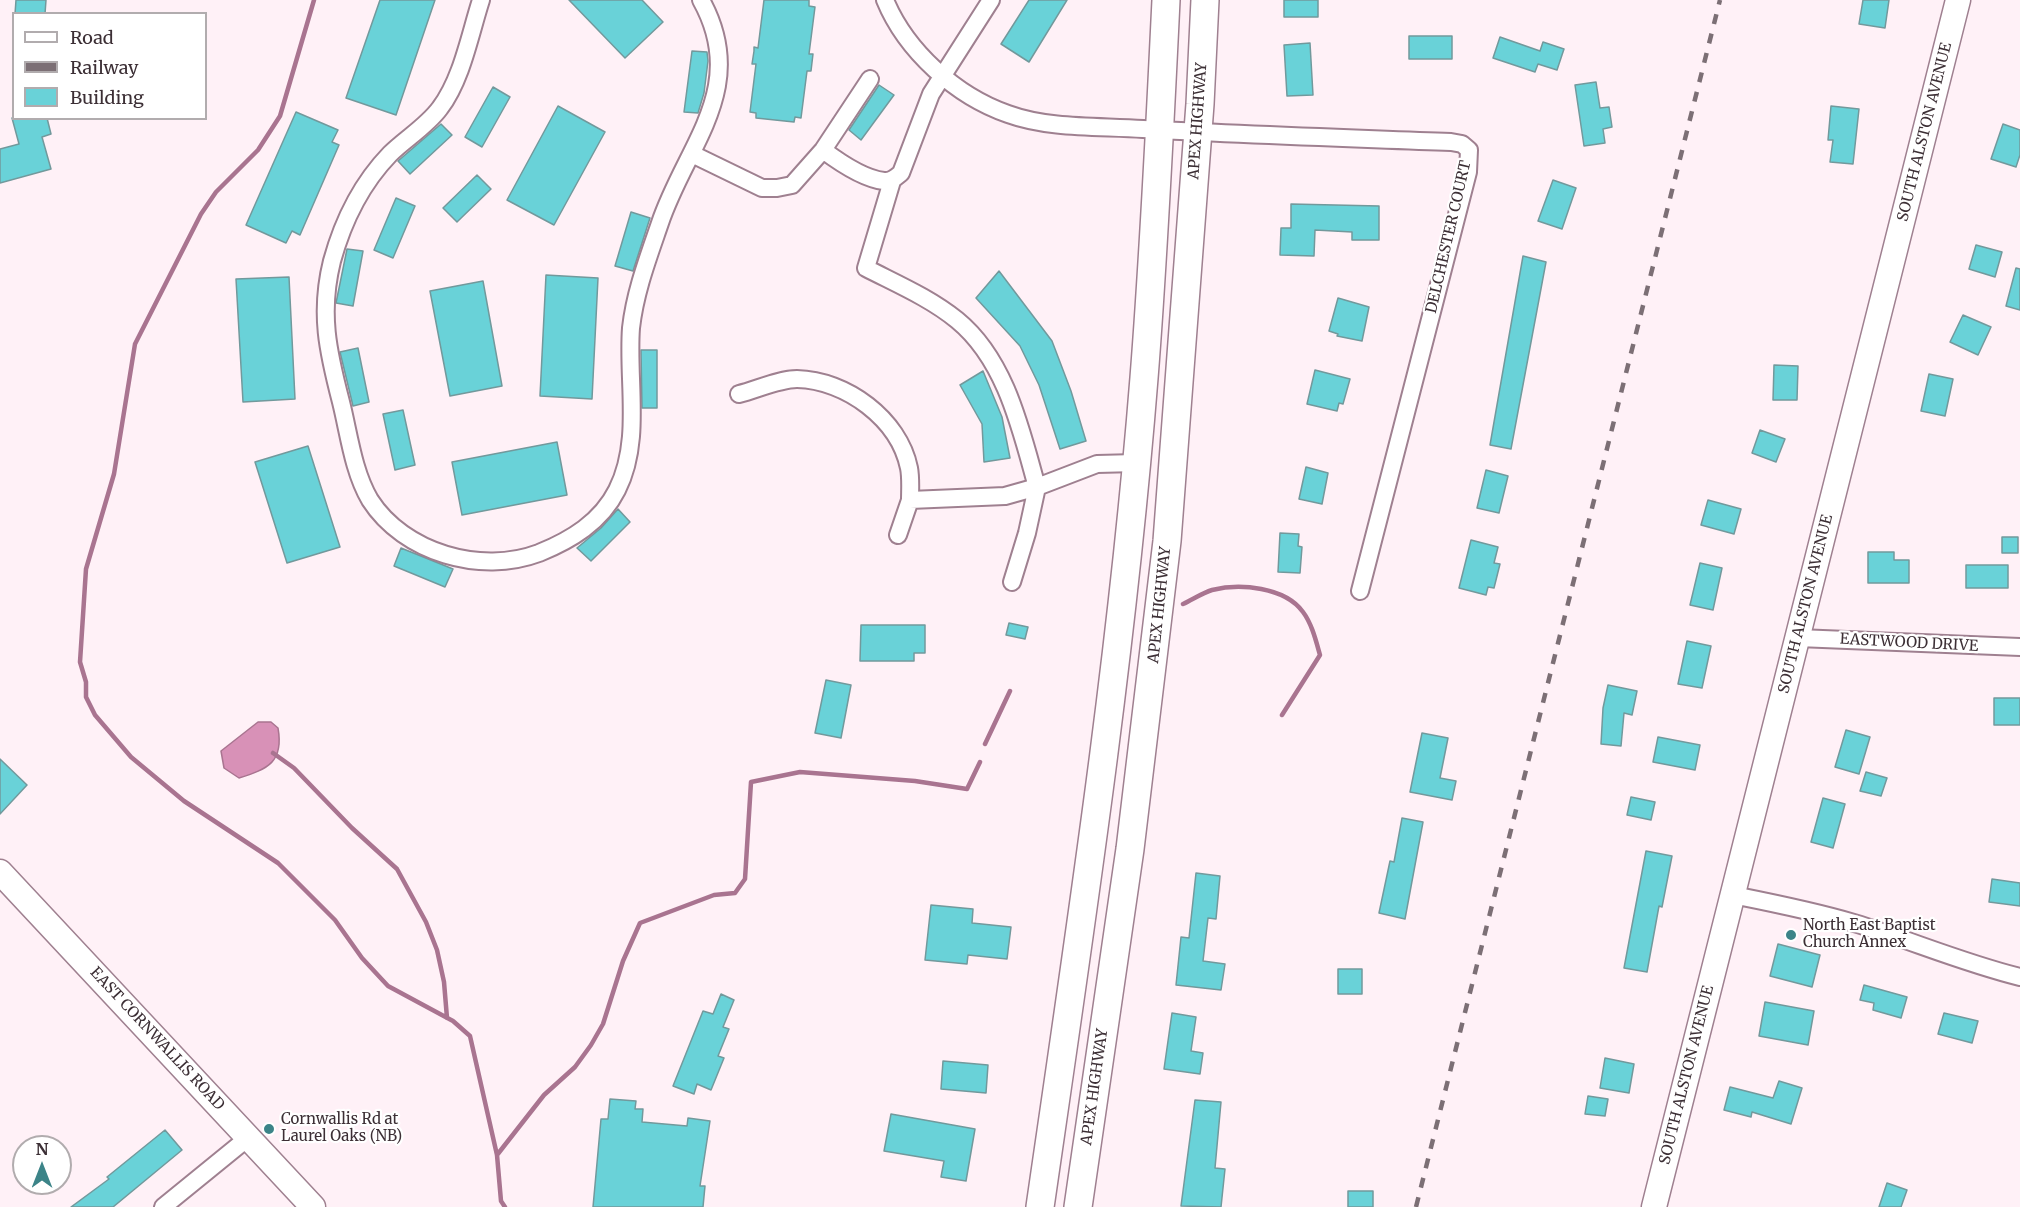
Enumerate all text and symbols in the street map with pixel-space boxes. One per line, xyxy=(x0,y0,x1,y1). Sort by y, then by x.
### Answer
legend xyxy=(12,12,207,120)
text: Road xyxy=(70,26,114,49)
street label: SOUTH ALSTON AVENUE xyxy=(1894,41,1956,223)
text: Railway xyxy=(70,56,138,79)
street label: APEX HIGHWAY xyxy=(1185,62,1211,180)
text: Building xyxy=(70,86,144,109)
street label: DELCHESTER COURT xyxy=(1423,159,1475,315)
street label: SOUTH ALSTON AVENUE xyxy=(1775,513,1837,695)
street label: APEX HIGHWAY xyxy=(1145,546,1175,664)
street label: EASTWOOD DRIVE xyxy=(1839,630,1979,656)
place label: North East Baptist Church Annex xyxy=(1803,917,1936,952)
marker: North East Baptist Church Annex xyxy=(1784,928,1798,942)
street label: EAST CORNWALLIS ROAD xyxy=(86,964,228,1114)
street label: SOUTH ALSTON AVENUE xyxy=(1656,984,1718,1166)
street label: APEX HIGHWAY xyxy=(1078,1028,1112,1146)
place label: Cornwallis Rd at Laurel Oaks (NB) xyxy=(281,1111,402,1146)
marker: Cornwallis Rd at Laurel Oaks (NB) xyxy=(262,1122,276,1136)
north arrow xyxy=(12,1135,72,1195)
text: N xyxy=(36,1139,48,1159)

